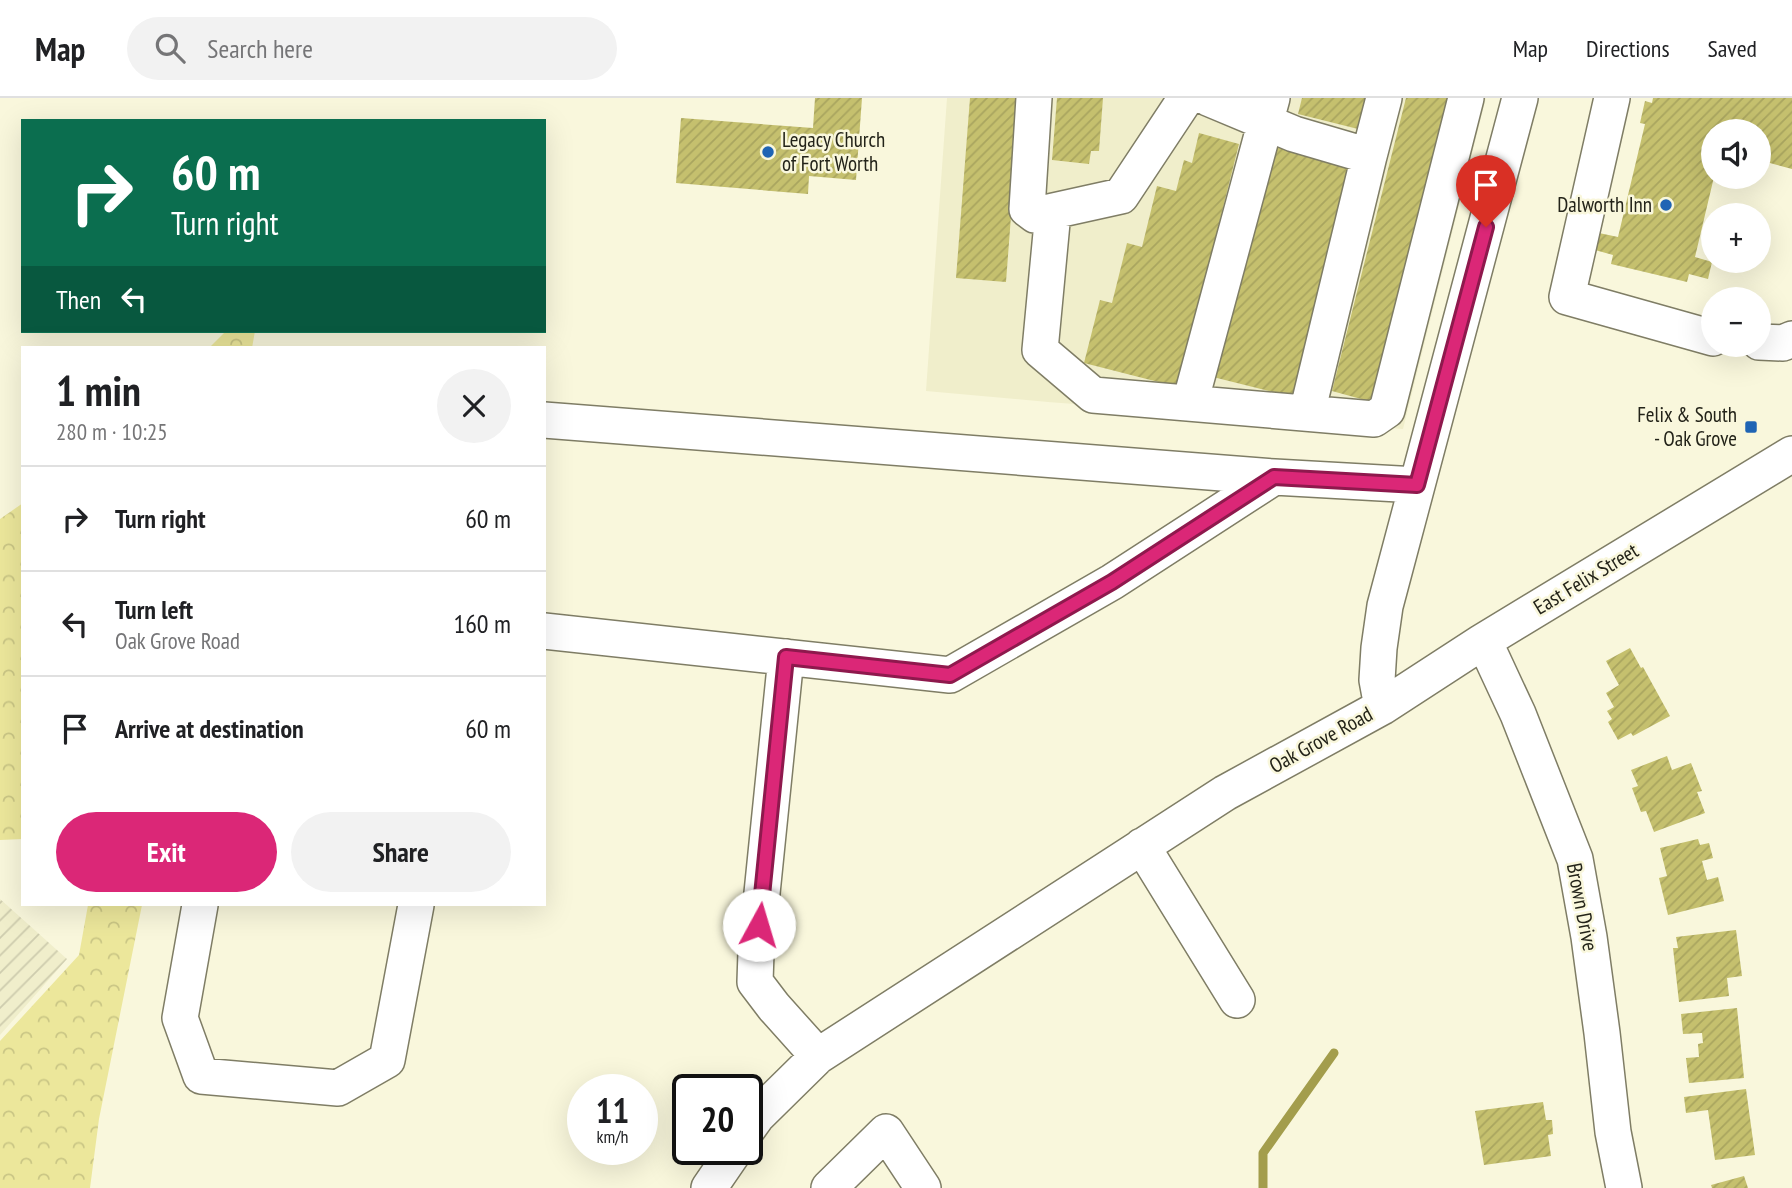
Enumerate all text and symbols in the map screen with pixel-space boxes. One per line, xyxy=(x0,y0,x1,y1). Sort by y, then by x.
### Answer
search box xyxy=(127,17,617,80)
text: Map xyxy=(35,27,85,70)
icon: search xyxy=(151,29,189,67)
text: Search here xyxy=(207,32,313,65)
text: Map xyxy=(1513,33,1548,64)
text: Directions xyxy=(1586,33,1670,64)
text: Saved xyxy=(1708,33,1757,64)
map controls xyxy=(1701,119,1771,357)
button: sound xyxy=(1701,119,1771,189)
place label: Legacy Church of Fort Worth xyxy=(782,126,885,177)
text: 60 m xyxy=(171,140,260,204)
marker: Legacy Church of Fort Worth xyxy=(760,144,776,160)
icon: right xyxy=(56,147,147,238)
pin xyxy=(1456,155,1516,227)
icon: arrive xyxy=(1467,166,1505,204)
place label: Dalworth Inn xyxy=(1557,191,1652,218)
marker: Dalworth Inn xyxy=(1658,197,1674,213)
text: Turn right xyxy=(171,202,279,244)
button: + xyxy=(1701,203,1771,273)
icon: left xyxy=(115,280,153,318)
text: Then xyxy=(56,283,101,316)
button: − xyxy=(1701,287,1771,357)
text: 1 min xyxy=(56,363,141,418)
button: close xyxy=(437,369,511,443)
place label: Felix & South - Oak Grove xyxy=(1637,401,1737,452)
text: 280 m · 10:25 xyxy=(56,417,168,446)
marker: Felix & South - Oak Grove xyxy=(1743,419,1759,435)
icon: right xyxy=(56,500,94,538)
text: Turn right xyxy=(115,502,206,535)
text: 60 m xyxy=(465,502,511,535)
street label: East Felix Street xyxy=(1528,537,1643,620)
text: Turn left xyxy=(115,593,193,626)
icon: left xyxy=(56,605,94,643)
text: 160 m xyxy=(453,607,511,640)
text: Oak Grove Road xyxy=(115,626,240,655)
street label: Oak Grove Road xyxy=(1264,700,1377,779)
icon: arrive xyxy=(56,710,94,748)
text: Arrive at destination xyxy=(115,712,304,745)
text: 60 m xyxy=(465,712,511,745)
button: Exit xyxy=(56,812,277,892)
button: Share xyxy=(291,812,511,892)
street label: Brown Drive xyxy=(1561,861,1604,953)
position arrow xyxy=(722,888,796,962)
speed limit sign: 20 xyxy=(672,1074,763,1165)
text: 11 xyxy=(596,1087,629,1133)
text: km/h xyxy=(597,1125,628,1148)

